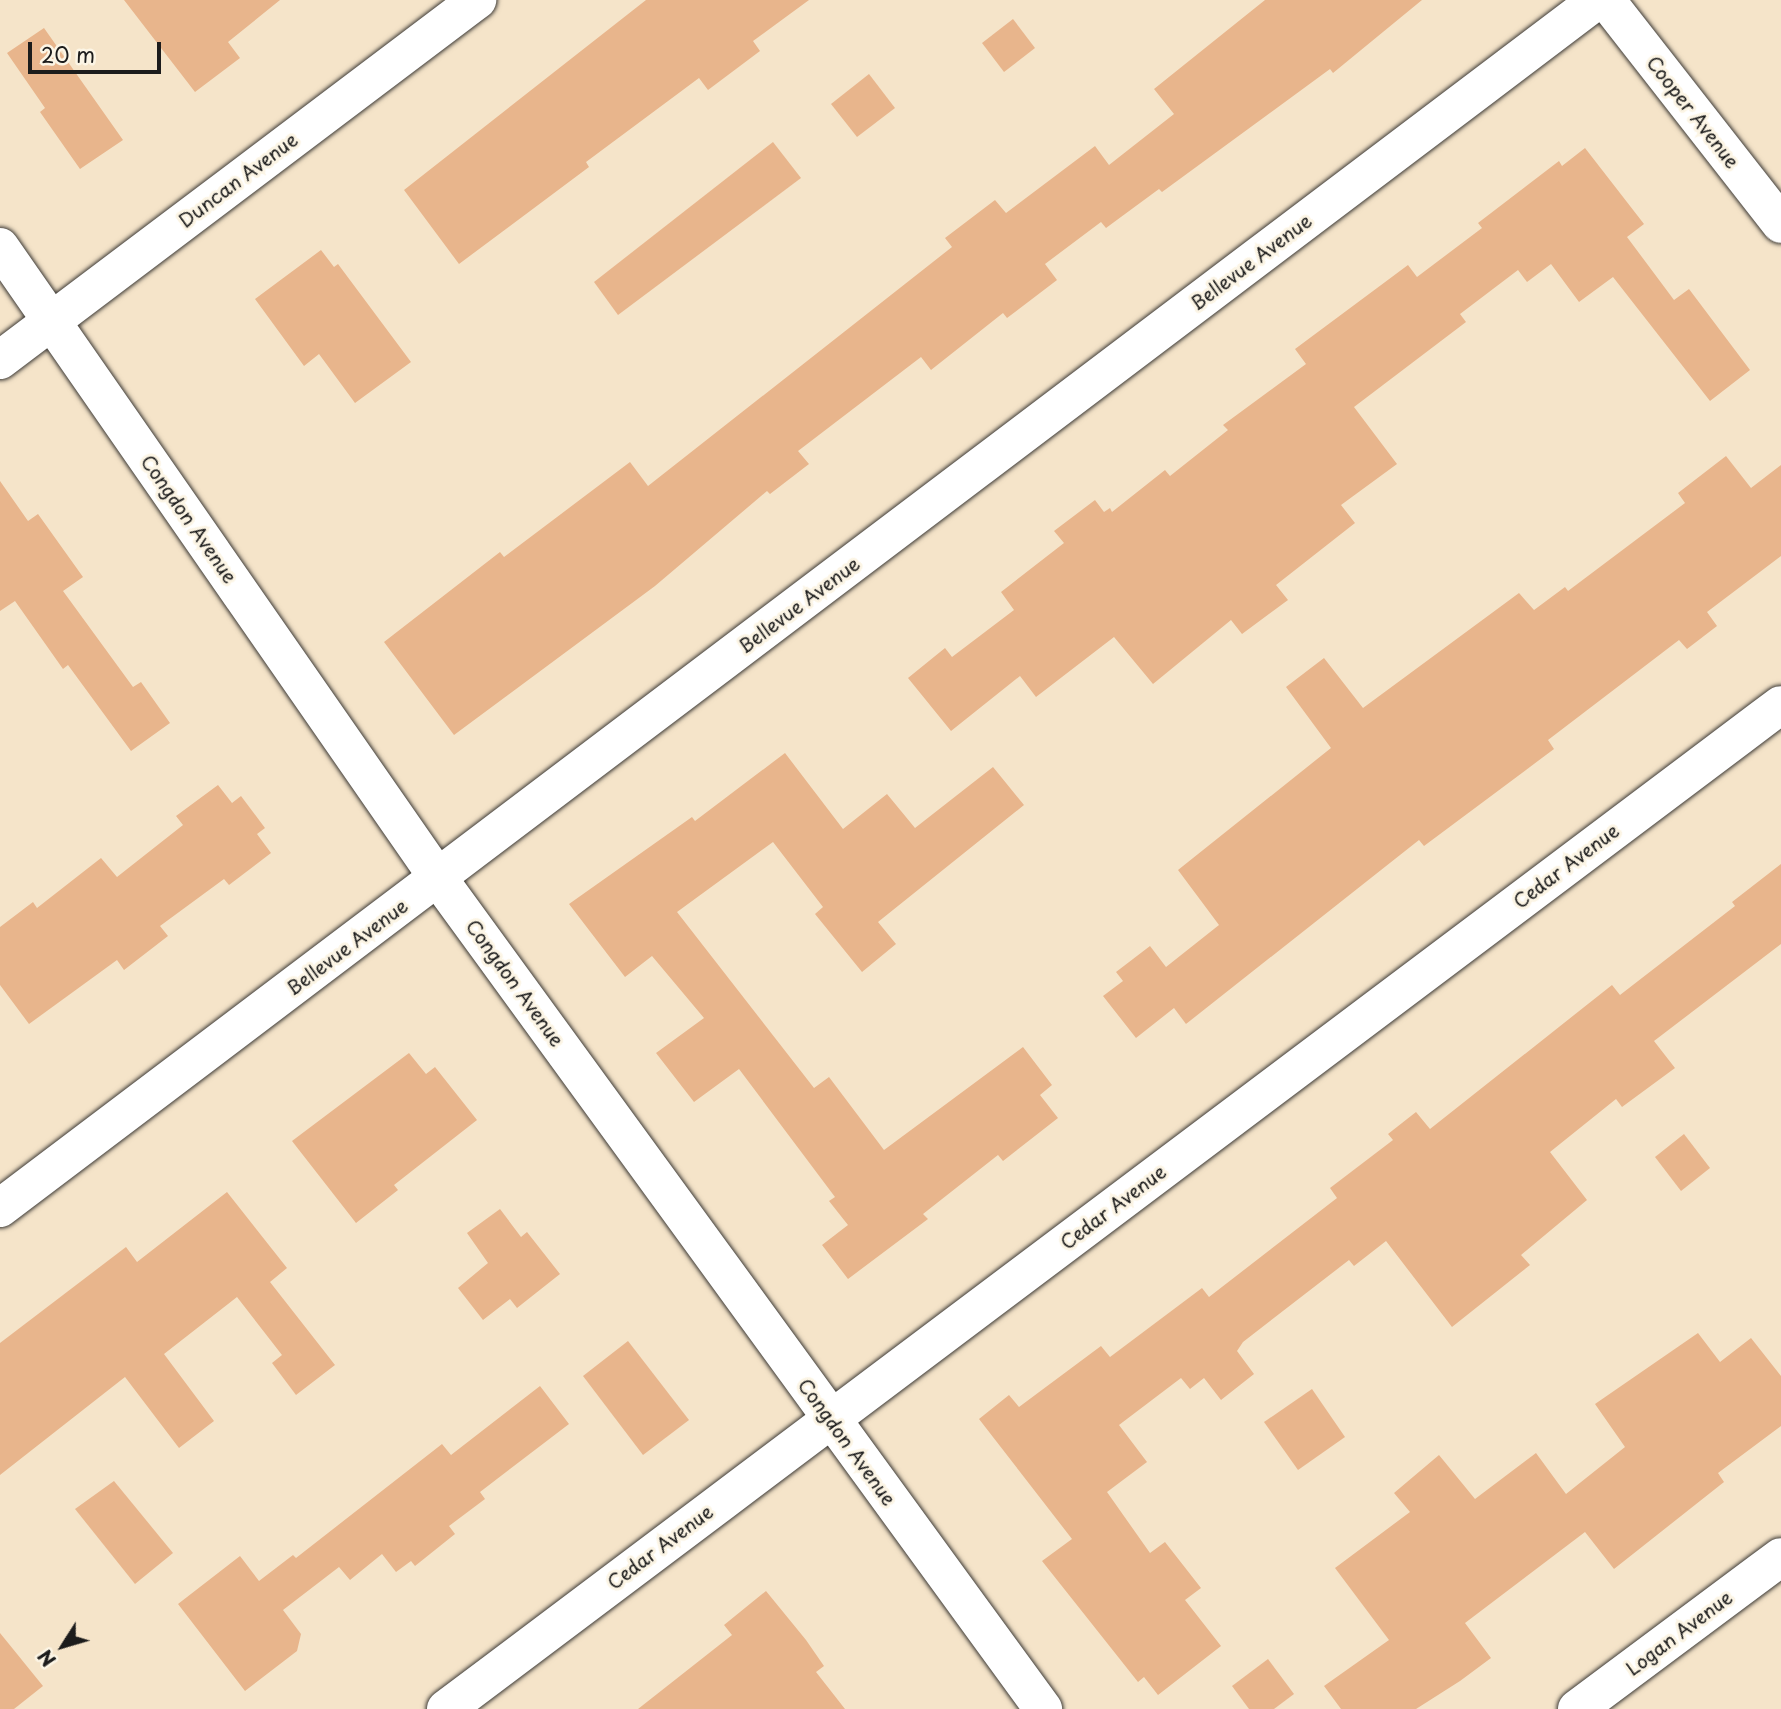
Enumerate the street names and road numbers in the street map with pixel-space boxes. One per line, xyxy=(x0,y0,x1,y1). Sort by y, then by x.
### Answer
street label: Cooper Avenue xyxy=(1642,51,1744,173)
street label: Duncan Avenue xyxy=(174,128,302,232)
street label: Bellevue Avenue xyxy=(1185,209,1317,315)
street label: Congdon Avenue xyxy=(136,451,242,587)
street label: Bellevue Avenue xyxy=(733,552,865,658)
street label: Cedar Avenue xyxy=(1509,819,1623,913)
street label: Bellevue Avenue xyxy=(281,894,413,1000)
street label: Congdon Avenue xyxy=(461,915,569,1051)
street label: Cedar Avenue xyxy=(1056,1160,1170,1254)
street label: Congdon Avenue xyxy=(793,1374,901,1510)
street label: Cedar Avenue xyxy=(603,1500,717,1594)
street label: Logan Avenue xyxy=(1621,1586,1737,1680)

